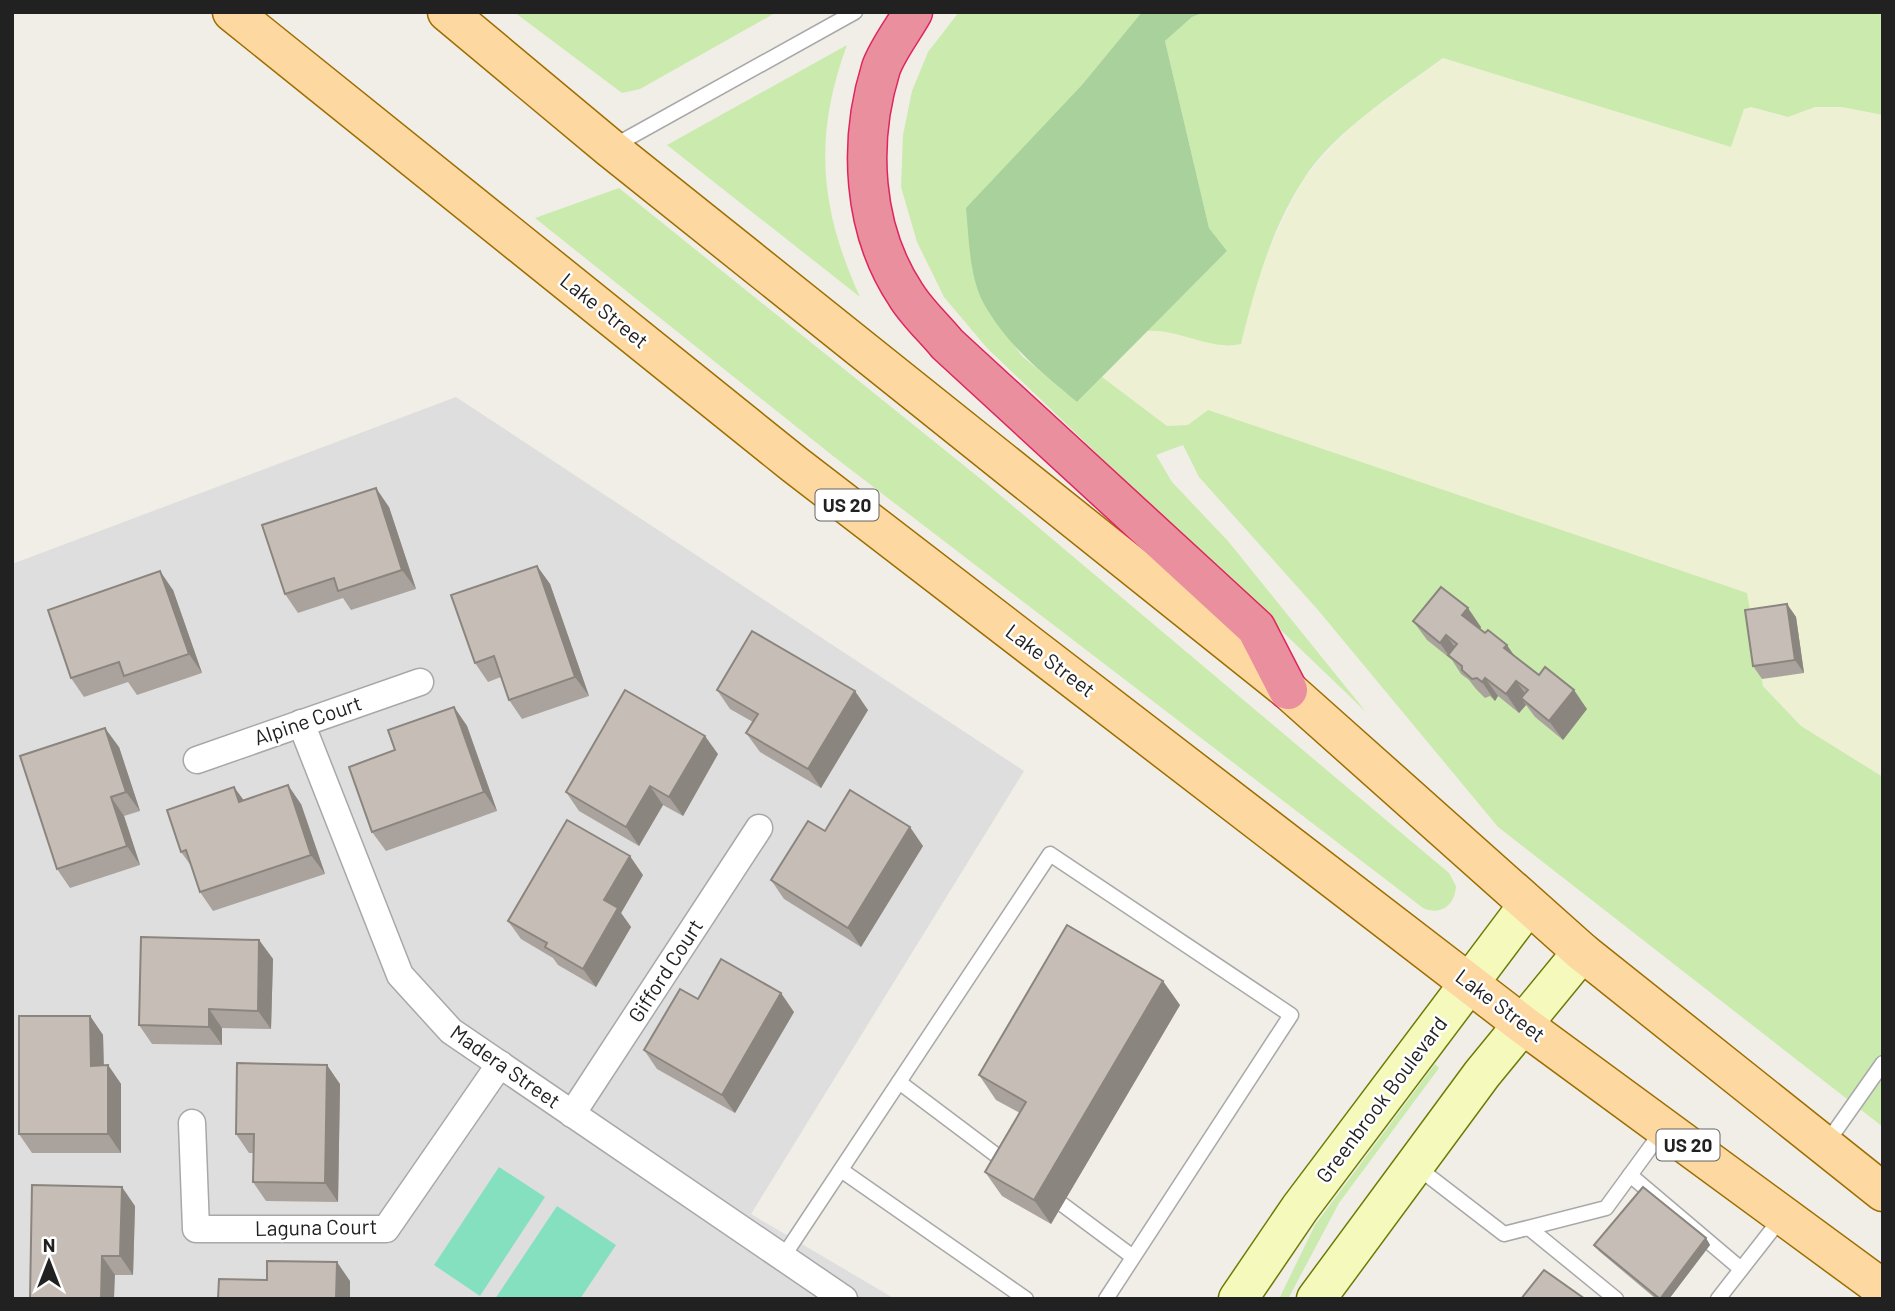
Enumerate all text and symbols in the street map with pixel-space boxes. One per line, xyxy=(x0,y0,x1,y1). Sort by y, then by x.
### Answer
street label: Lake Street xyxy=(556,267,654,353)
road number: US 20 xyxy=(816,490,878,520)
street label: Lake Street xyxy=(1001,618,1101,702)
street label: Alpine Court xyxy=(250,690,365,750)
street label: Gifford Court xyxy=(622,914,707,1026)
street label: Lake Street xyxy=(1451,963,1551,1047)
street label: Greenbrook Boulevard xyxy=(1310,1011,1452,1187)
street label: Madera Street xyxy=(446,1019,566,1113)
road number: US 20 xyxy=(1656,1130,1720,1161)
street label: Laguna Court xyxy=(255,1213,377,1240)
north arrow xyxy=(14,1227,84,1297)
text: N xyxy=(43,1233,55,1256)

